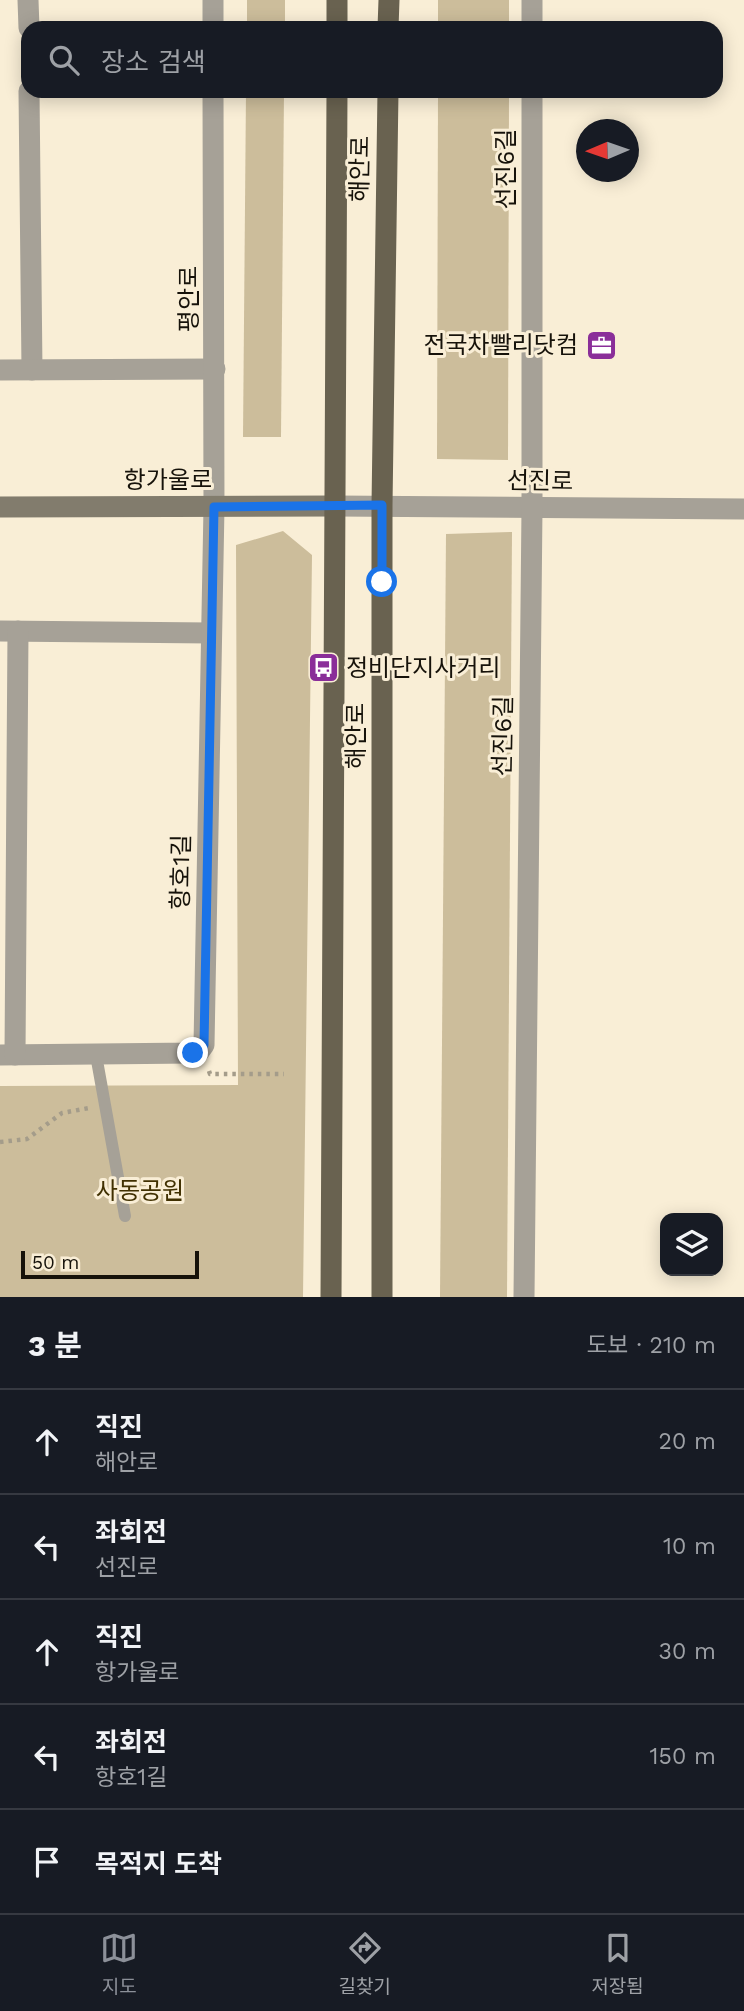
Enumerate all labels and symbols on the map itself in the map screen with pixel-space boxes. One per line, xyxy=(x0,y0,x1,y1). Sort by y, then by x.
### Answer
north arrow xyxy=(576,119,639,182)
street label: 선진6길 xyxy=(492,129,520,209)
street label: 해안로 xyxy=(345,136,375,202)
street label: 평안로 xyxy=(175,266,203,332)
office icon: 전국차빨리닷컴 xyxy=(584,328,618,362)
place label: 전국차빨리닷컴 xyxy=(423,331,578,359)
street label: 항가울로 xyxy=(124,466,212,494)
street label: 선진로 xyxy=(507,466,573,496)
route start xyxy=(366,566,397,597)
bus stop icon: 정비단지사거리 xyxy=(306,651,340,685)
place label: 정비단지사거리 xyxy=(346,654,501,682)
street label: 선진6길 xyxy=(488,695,518,777)
street label: 해안로 xyxy=(342,703,370,769)
street label: 항호1길 xyxy=(166,834,196,910)
route end xyxy=(177,1037,208,1068)
park label: 사동공원 xyxy=(96,1177,184,1205)
scale bar xyxy=(21,1248,200,1280)

